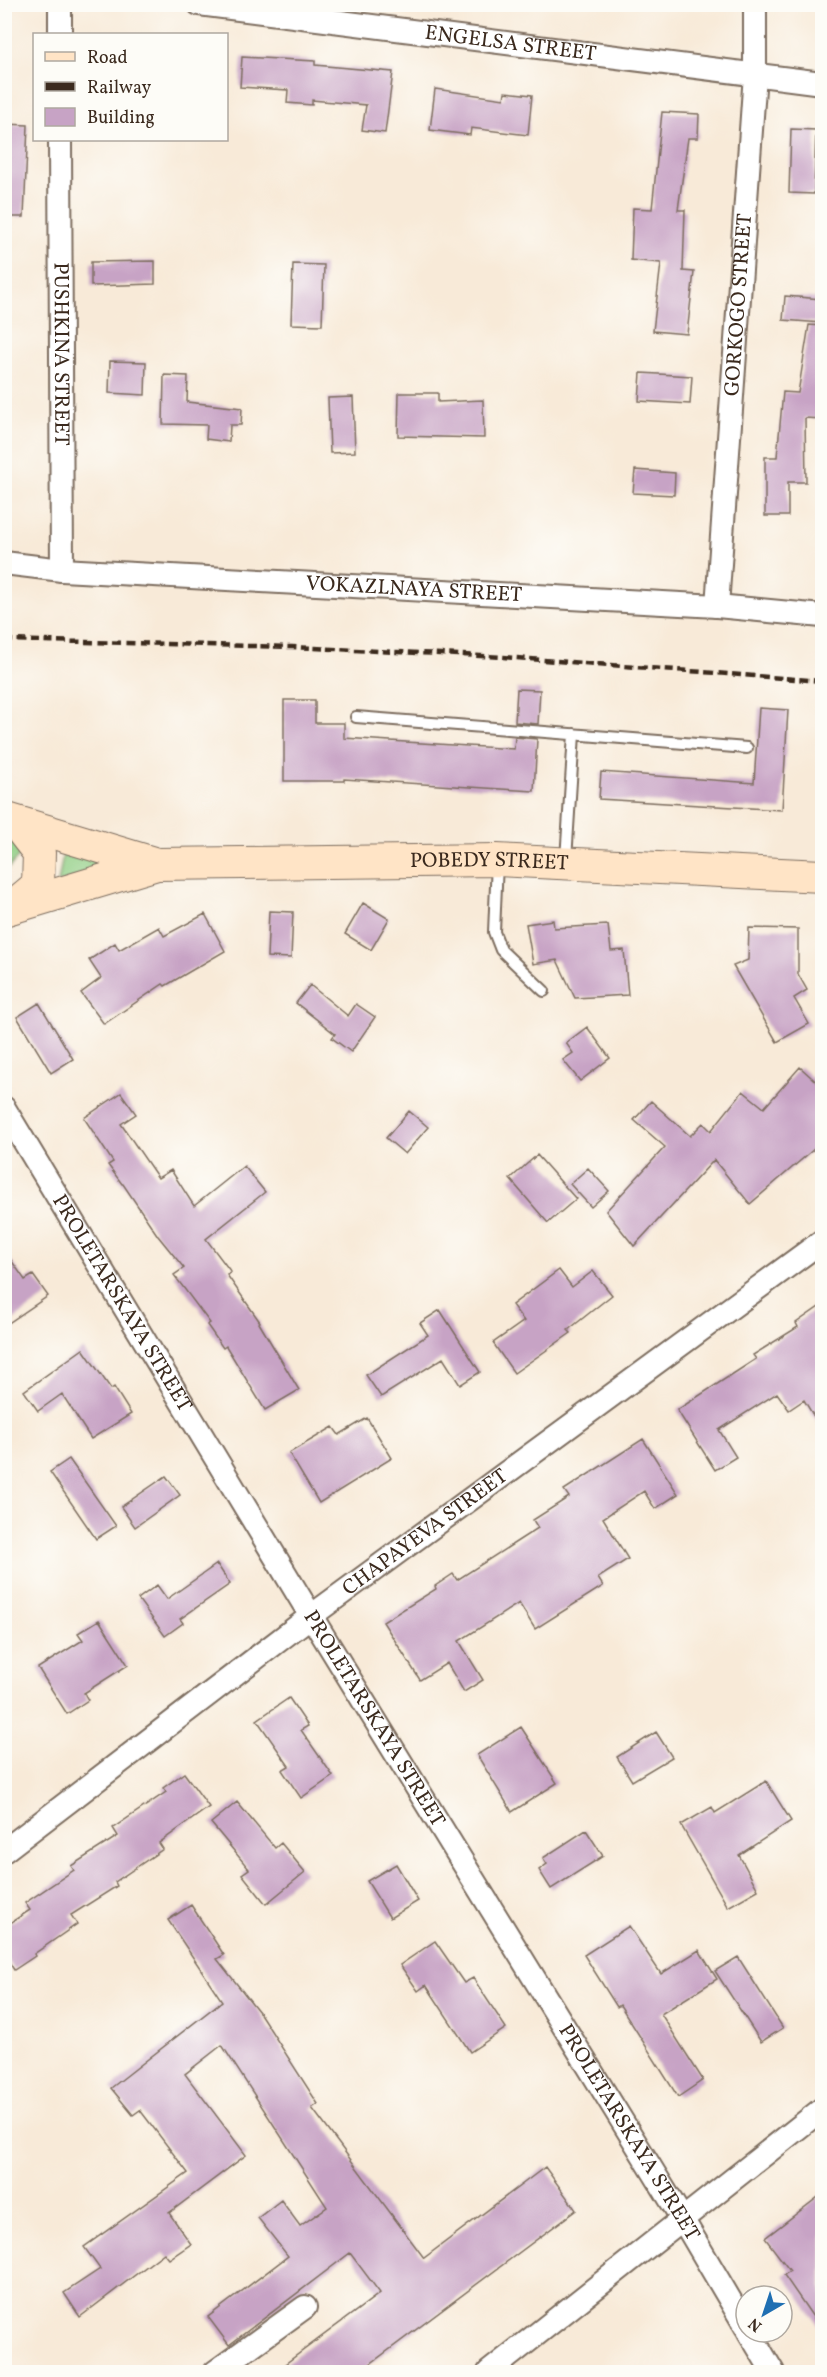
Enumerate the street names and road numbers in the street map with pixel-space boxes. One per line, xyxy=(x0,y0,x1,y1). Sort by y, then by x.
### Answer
street label: ENGELSA STREET xyxy=(423,18,598,69)
street label: GORKOGO STREET xyxy=(718,212,759,397)
street label: PUSHKINA STREET xyxy=(46,262,76,446)
street label: VOKAZLNAYA STREET xyxy=(305,569,523,610)
street label: POBEDY STREET xyxy=(410,845,569,878)
street label: PROLETARSKAYA STREET xyxy=(45,1189,199,1417)
street label: CHAPAYEVA STREET xyxy=(336,1462,514,1603)
street label: PROLETARSKAYA STREET xyxy=(296,1605,452,1832)
street label: PROLETARSKAYA STREET xyxy=(551,2018,707,2246)

